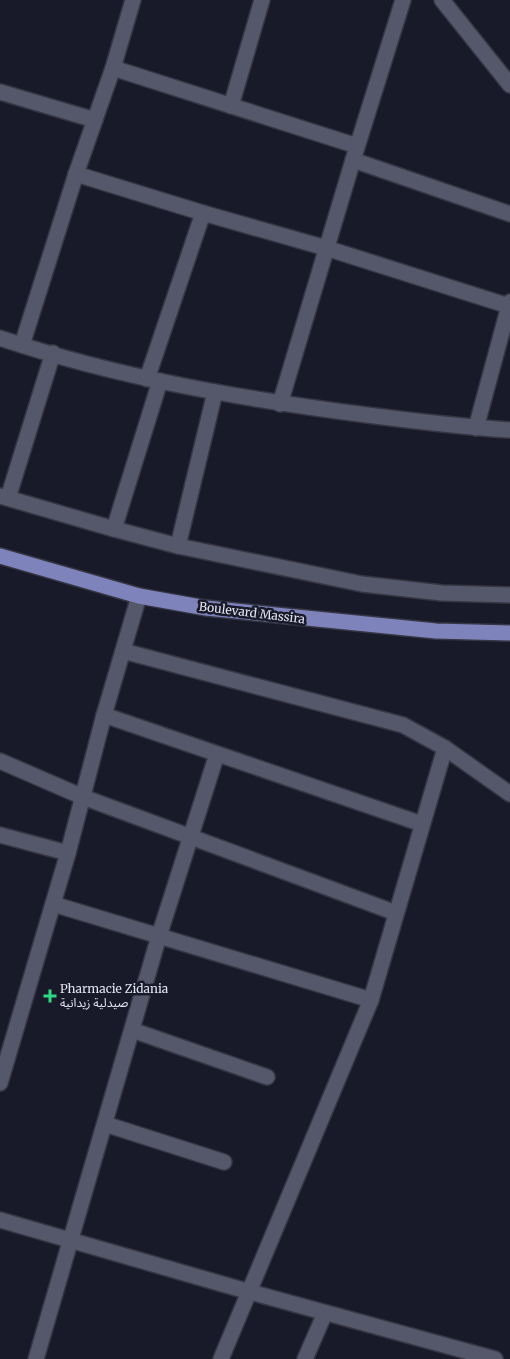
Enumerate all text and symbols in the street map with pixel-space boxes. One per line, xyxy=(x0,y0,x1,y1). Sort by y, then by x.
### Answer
street label: Boulevard Massira xyxy=(198,599,307,627)
place label: Pharmacie Zidania صيدلية زيدانية xyxy=(60,981,169,1010)
marker: Pharmacie Zidania صيدلية زيدانية xyxy=(44,990,56,1002)

